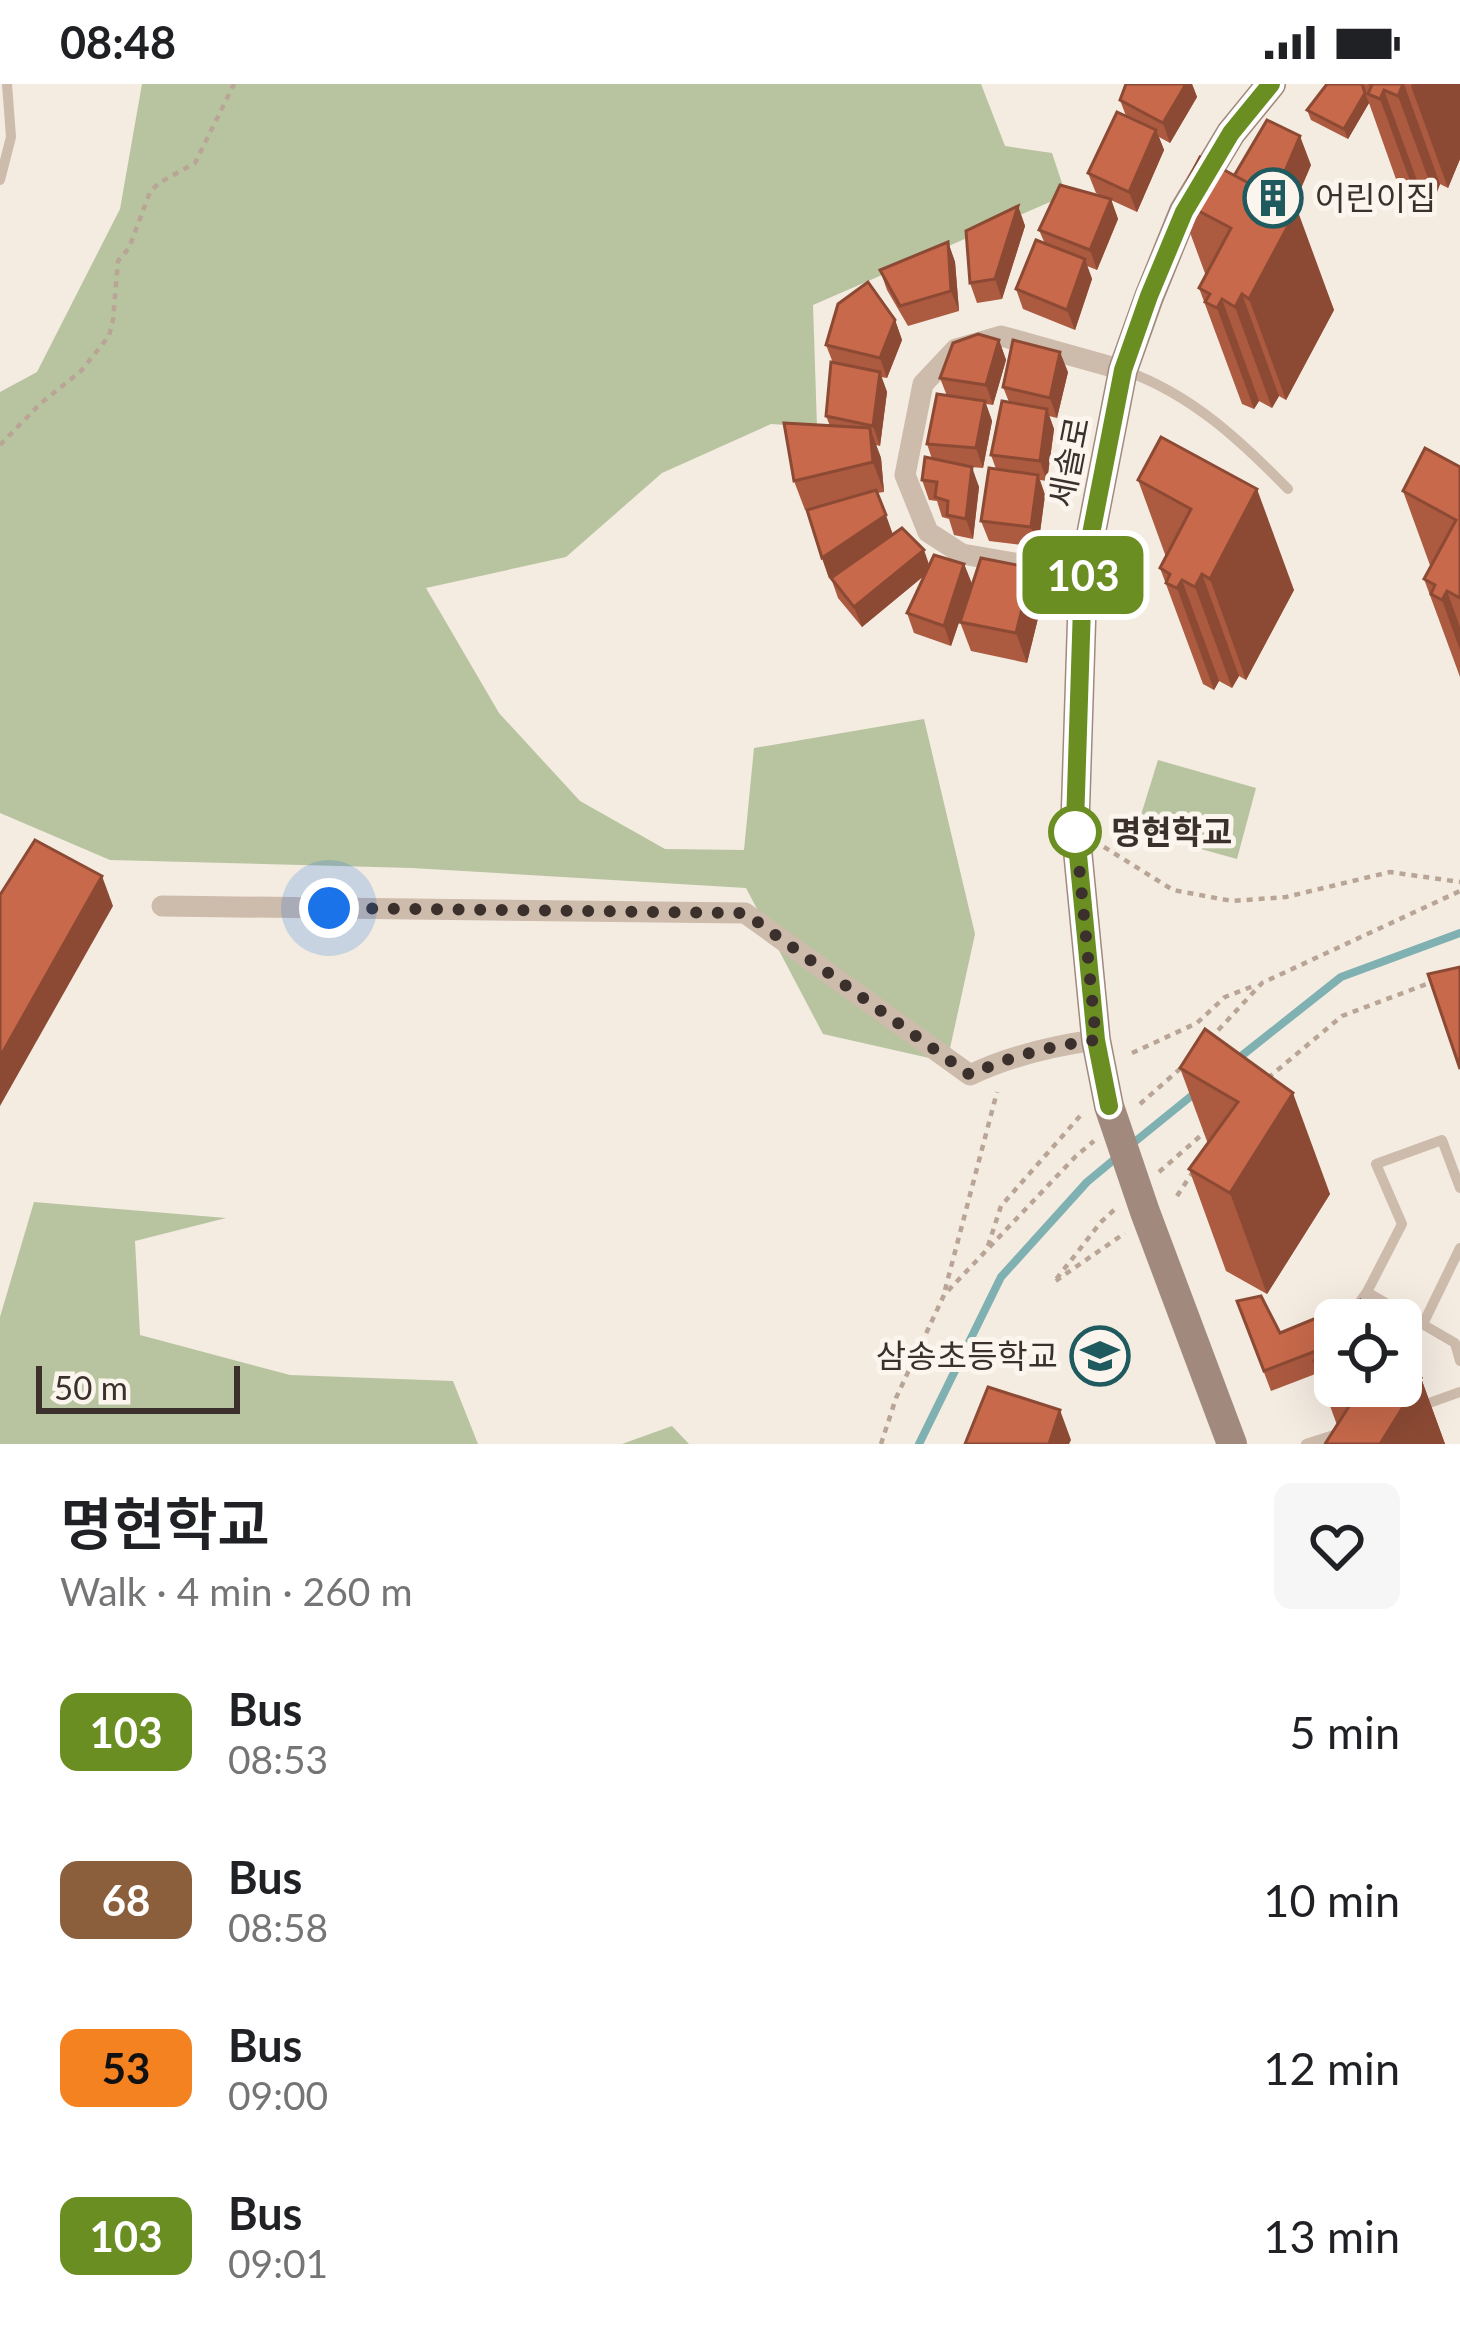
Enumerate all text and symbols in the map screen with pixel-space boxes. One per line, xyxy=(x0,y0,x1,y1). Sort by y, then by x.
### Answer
text: 08:48 xyxy=(60,15,176,69)
building icon: 어린이집 xyxy=(1242,167,1304,229)
place label: 어린이집 xyxy=(1315,177,1436,217)
street label: 세솔로 xyxy=(1040,413,1096,510)
line badge: 103 xyxy=(1014,536,1152,614)
text: 103 xyxy=(1046,550,1120,600)
marker: 명현학교 xyxy=(1050,807,1100,857)
place label: 명현학교 xyxy=(1111,811,1232,851)
your location xyxy=(299,878,359,938)
map controls xyxy=(1314,1299,1422,1407)
button: locate xyxy=(1314,1299,1422,1407)
school or university icon: 삼송초등학교 xyxy=(1069,1325,1131,1387)
place label: 삼송초등학교 xyxy=(876,1335,1058,1375)
scale bar xyxy=(36,1360,240,1413)
text: 50 m xyxy=(54,1367,128,1407)
button: heart xyxy=(1274,1483,1400,1609)
text: 명현학교 xyxy=(60,1489,270,1557)
text: Walk · 4 min · 260 m xyxy=(60,1568,413,1614)
text: Bus xyxy=(228,1682,302,1736)
text: 5 min xyxy=(1289,1705,1400,1759)
text: 103 xyxy=(89,1707,163,1757)
text: 08:53 xyxy=(228,1736,328,1782)
text: Bus xyxy=(228,1850,302,1904)
text: 10 min xyxy=(1263,1873,1400,1927)
text: 68 xyxy=(102,1875,150,1925)
text: 08:58 xyxy=(228,1904,328,1950)
text: Bus xyxy=(228,2018,302,2072)
text: 12 min xyxy=(1263,2041,1400,2095)
text: 53 xyxy=(102,2043,150,2093)
text: 09:00 xyxy=(228,2072,328,2118)
text: Bus xyxy=(228,2186,302,2240)
text: 13 min xyxy=(1263,2209,1400,2263)
text: 103 xyxy=(89,2211,163,2261)
text: 09:01 xyxy=(228,2240,328,2286)

